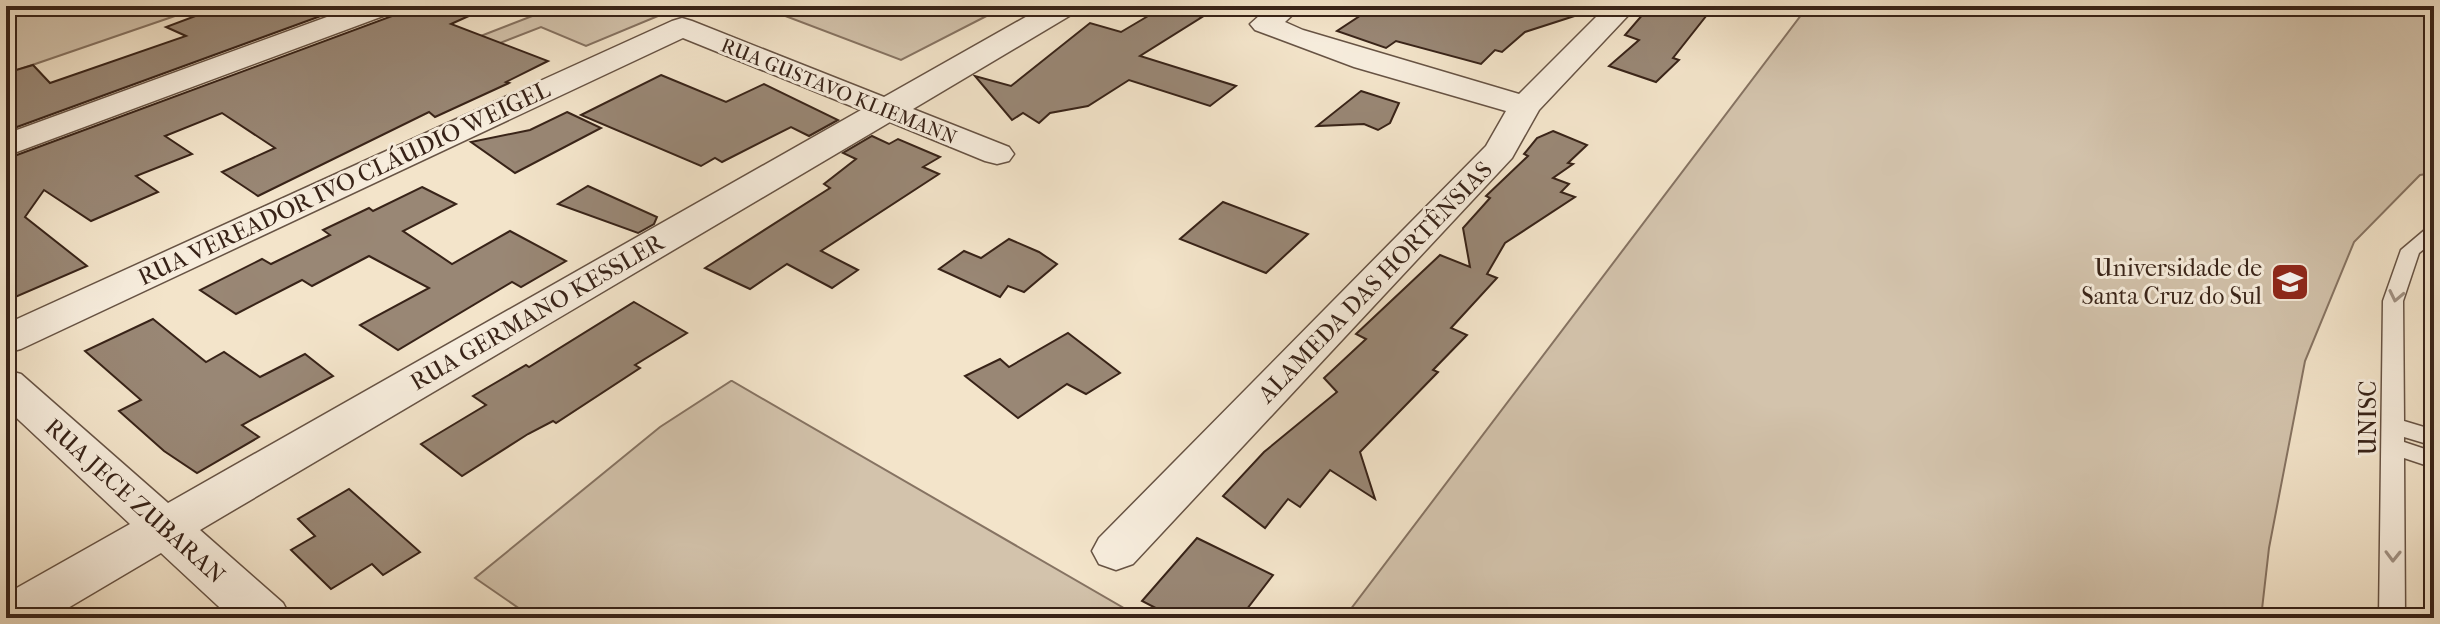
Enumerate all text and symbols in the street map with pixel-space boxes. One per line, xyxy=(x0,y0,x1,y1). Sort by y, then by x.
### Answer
street label: RUA GUSTAVO KLIEMANN xyxy=(718,34,960,149)
street label: RUA VEREADOR IVO CLÁUDIO WEIGEL xyxy=(133,74,555,291)
street label: ALAMEDA DAS HORTÊNSIAS xyxy=(1251,155,1498,409)
street label: RUA GERMANO KESSLER xyxy=(405,227,670,396)
place label: Universidade de Santa Cruz do Sul xyxy=(2081,254,2262,310)
school or university icon: Universidade de Santa Cruz do Sul xyxy=(2269,261,2311,303)
one-way arrow xyxy=(2388,289,2405,303)
street label: UNISC xyxy=(2354,381,2382,455)
street label: RUA JECE ZUBARAN xyxy=(39,413,231,589)
one-way arrow xyxy=(2384,550,2402,563)

